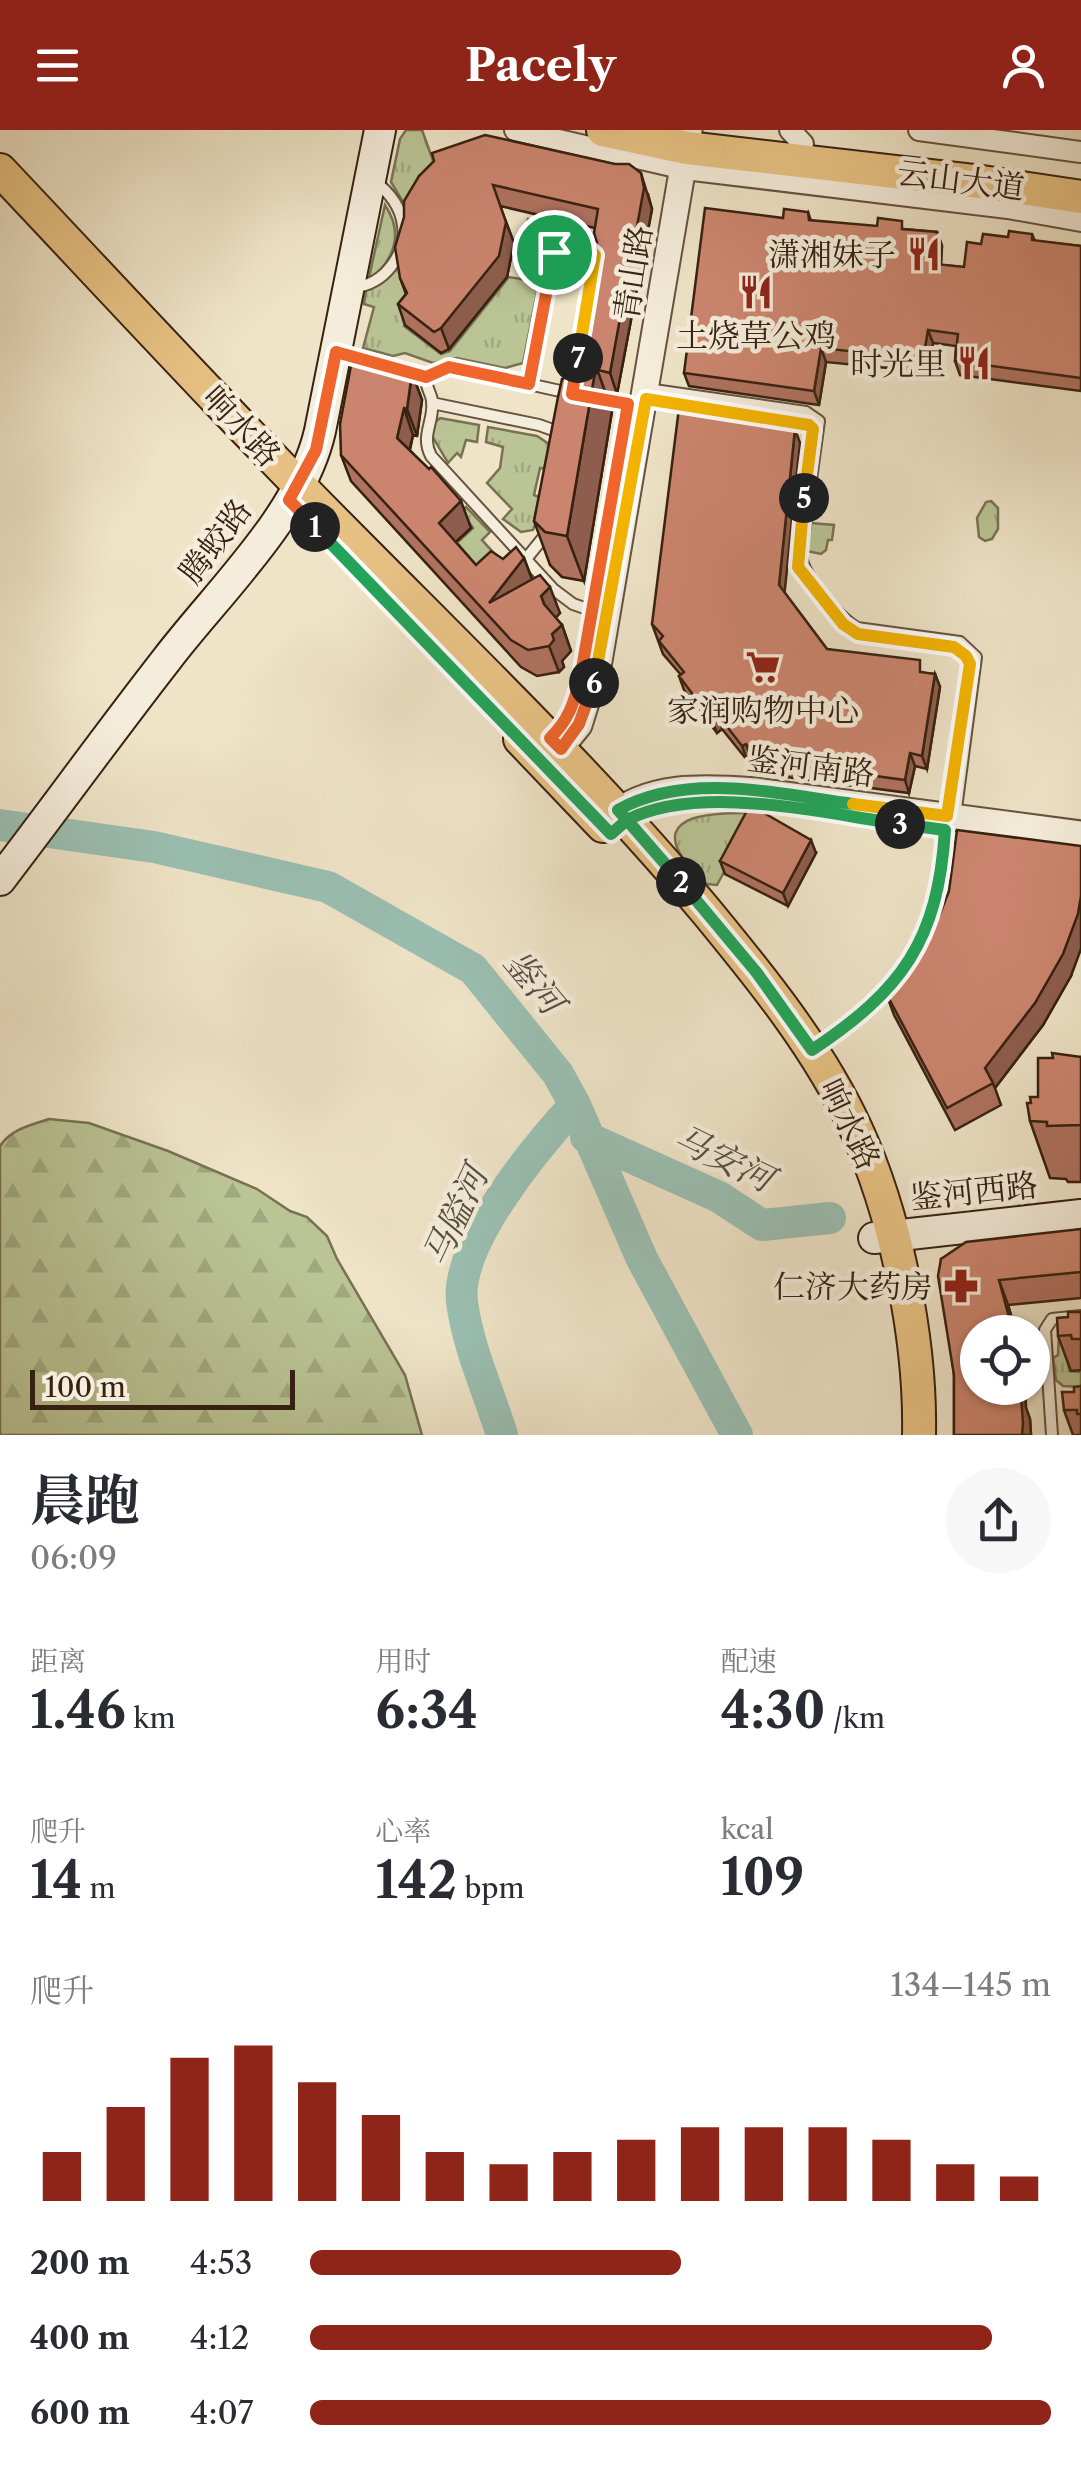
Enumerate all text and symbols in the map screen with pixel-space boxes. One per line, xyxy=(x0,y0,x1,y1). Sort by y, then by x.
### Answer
text: Pacely xyxy=(465,37,616,93)
icon: menu xyxy=(30,38,85,93)
icon: person xyxy=(996,38,1051,93)
street label: 云山大道 xyxy=(895,153,1027,207)
pin xyxy=(512,210,597,295)
street label: 青山路 xyxy=(606,223,660,323)
icon: arrive xyxy=(527,225,582,280)
place label: 潇湘妹子 xyxy=(768,235,896,274)
restaurant icon: 潇湘妹子 xyxy=(905,235,943,273)
restaurant icon: 土烧草公鸡 xyxy=(737,273,775,311)
place label: 土烧草公鸡 xyxy=(676,316,836,355)
pin: 7 xyxy=(553,333,603,383)
text: 7 xyxy=(571,341,585,375)
place label: 时光里 xyxy=(850,344,946,383)
restaurant icon: 时光里 xyxy=(955,344,993,382)
street label: 响水路 xyxy=(195,378,289,474)
pin: 5 xyxy=(779,473,829,523)
text: 5 xyxy=(796,481,812,515)
street label: 腾蛟路 xyxy=(171,491,259,591)
pin: 1 xyxy=(290,502,340,552)
text: 1 xyxy=(309,510,321,544)
supermarket icon: 家润购物中心 xyxy=(744,648,782,686)
pin: 6 xyxy=(569,658,619,708)
text: 6 xyxy=(586,666,602,700)
place label: 家润购物中心 xyxy=(667,691,859,730)
street label: 鉴河南路 xyxy=(745,739,877,793)
pin: 3 xyxy=(875,799,925,849)
text: 3 xyxy=(892,807,908,841)
pin: 2 xyxy=(656,857,706,907)
text: 2 xyxy=(673,865,689,899)
water label: 鉴河 xyxy=(495,941,577,1027)
street label: 响水路 xyxy=(811,1072,889,1176)
water label: 马安河 xyxy=(667,1116,786,1203)
water label: 马隘河 xyxy=(413,1154,499,1273)
street label: 鉴河西路 xyxy=(908,1165,1040,1217)
place label: 仁济大药房 xyxy=(773,1267,933,1306)
pharmacy icon: 仁济大药房 xyxy=(942,1267,980,1305)
map controls xyxy=(960,1315,1050,1405)
button: locate xyxy=(960,1315,1050,1405)
scale bar xyxy=(30,1365,295,1410)
text: 100 m xyxy=(45,1370,126,1404)
text: 晨跑 xyxy=(30,1467,140,1534)
button: share xyxy=(946,1468,1051,1573)
text: 06:09 xyxy=(30,1538,117,1577)
text: 距离 xyxy=(30,1644,86,1678)
text: 用时 xyxy=(375,1644,431,1678)
text: 配速 xyxy=(721,1644,777,1678)
text: 1.46 xyxy=(30,1679,126,1741)
text: 6:34 xyxy=(375,1679,478,1741)
text: 4:30 xyxy=(721,1679,825,1741)
text: km xyxy=(126,1701,176,1735)
text: /km xyxy=(825,1701,885,1735)
text: kcal xyxy=(721,1812,774,1846)
text: 爬升 xyxy=(30,1814,86,1848)
text: 心率 xyxy=(375,1814,431,1848)
text: 109 xyxy=(721,1846,804,1908)
text: 14 xyxy=(30,1849,82,1911)
text: 142 xyxy=(375,1849,457,1911)
text: m xyxy=(82,1871,116,1905)
text: bpm xyxy=(457,1871,525,1905)
text: 134–145 m xyxy=(890,1965,1051,2004)
text: 爬升 xyxy=(30,1971,94,2010)
text: 200 m xyxy=(30,2243,130,2282)
text: 4:53 xyxy=(190,2243,252,2282)
text: 400 m xyxy=(30,2318,130,2357)
text: 4:12 xyxy=(190,2318,249,2357)
text: 600 m xyxy=(30,2393,130,2432)
text: 4:07 xyxy=(190,2393,254,2432)

